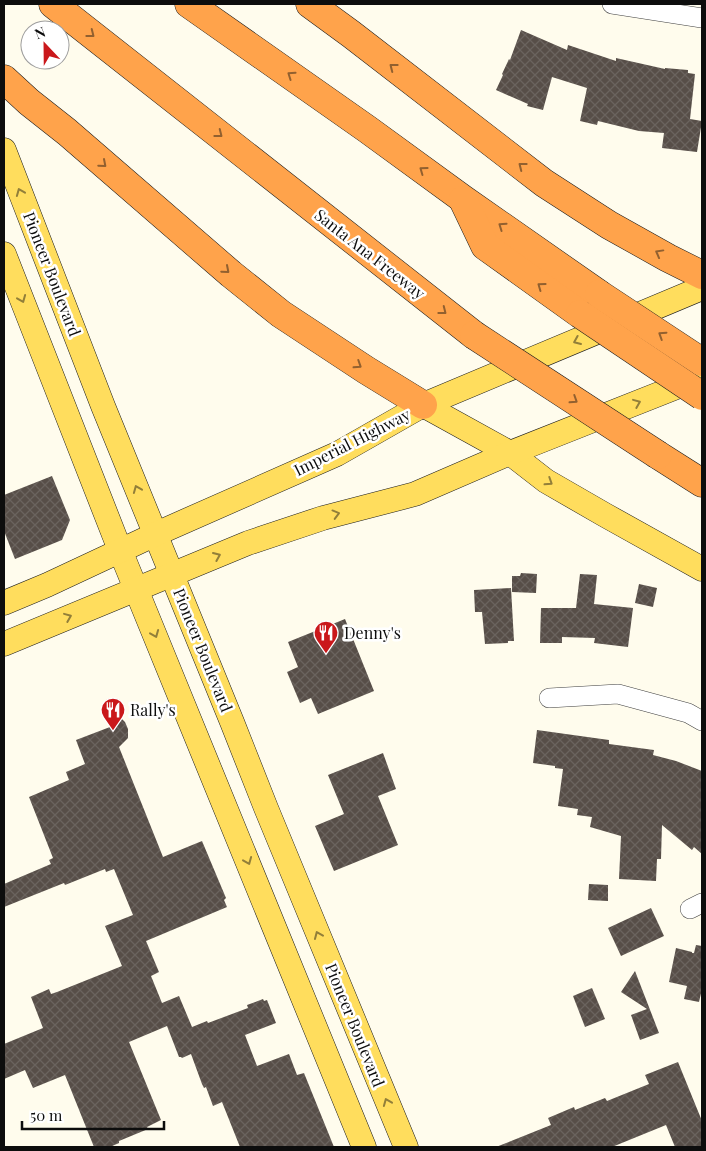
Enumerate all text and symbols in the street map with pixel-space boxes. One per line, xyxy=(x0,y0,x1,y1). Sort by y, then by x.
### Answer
north arrow xyxy=(20,20,70,70)
text: N xyxy=(32,22,48,43)
one-way arrow xyxy=(85,28,95,37)
one-way arrow xyxy=(390,64,399,72)
one-way arrow xyxy=(287,72,297,81)
one-way arrow xyxy=(213,129,222,137)
one-way arrow xyxy=(98,158,107,167)
one-way arrow xyxy=(518,163,528,172)
one-way arrow xyxy=(419,167,429,176)
one-way arrow xyxy=(16,188,26,196)
street label: Santa Ana Freeway xyxy=(311,204,430,303)
street label: Pioneer Boulevard xyxy=(19,209,86,339)
one-way arrow xyxy=(498,223,508,232)
one-way arrow xyxy=(655,249,664,259)
one-way arrow xyxy=(220,264,229,273)
one-way arrow xyxy=(537,283,546,292)
one-way arrow xyxy=(16,294,26,303)
one-way arrow xyxy=(437,305,446,313)
one-way arrow xyxy=(658,332,667,341)
one-way arrow xyxy=(573,334,582,345)
one-way arrow xyxy=(352,359,362,368)
one-way arrow xyxy=(568,394,578,403)
one-way arrow xyxy=(632,399,641,409)
street label: Imperial Highway xyxy=(290,403,414,480)
one-way arrow xyxy=(544,476,553,486)
one-way arrow xyxy=(133,485,144,494)
one-way arrow xyxy=(331,510,339,520)
one-way arrow xyxy=(212,551,221,562)
street label: Pioneer Boulevard xyxy=(169,585,238,715)
one-way arrow xyxy=(64,613,72,623)
restaurant icon: Denny's xyxy=(313,620,339,654)
place label: Denny's xyxy=(344,622,401,643)
one-way arrow xyxy=(149,629,160,638)
restaurant icon: Rally's xyxy=(100,697,126,731)
place label: Rally's xyxy=(130,699,176,720)
one-way arrow xyxy=(242,857,252,865)
one-way arrow xyxy=(314,931,324,940)
street label: Pioneer Boulevard xyxy=(321,960,390,1090)
scale bar xyxy=(22,1098,165,1130)
one-way arrow xyxy=(383,1098,393,1107)
text: 50 m xyxy=(30,1105,63,1125)

